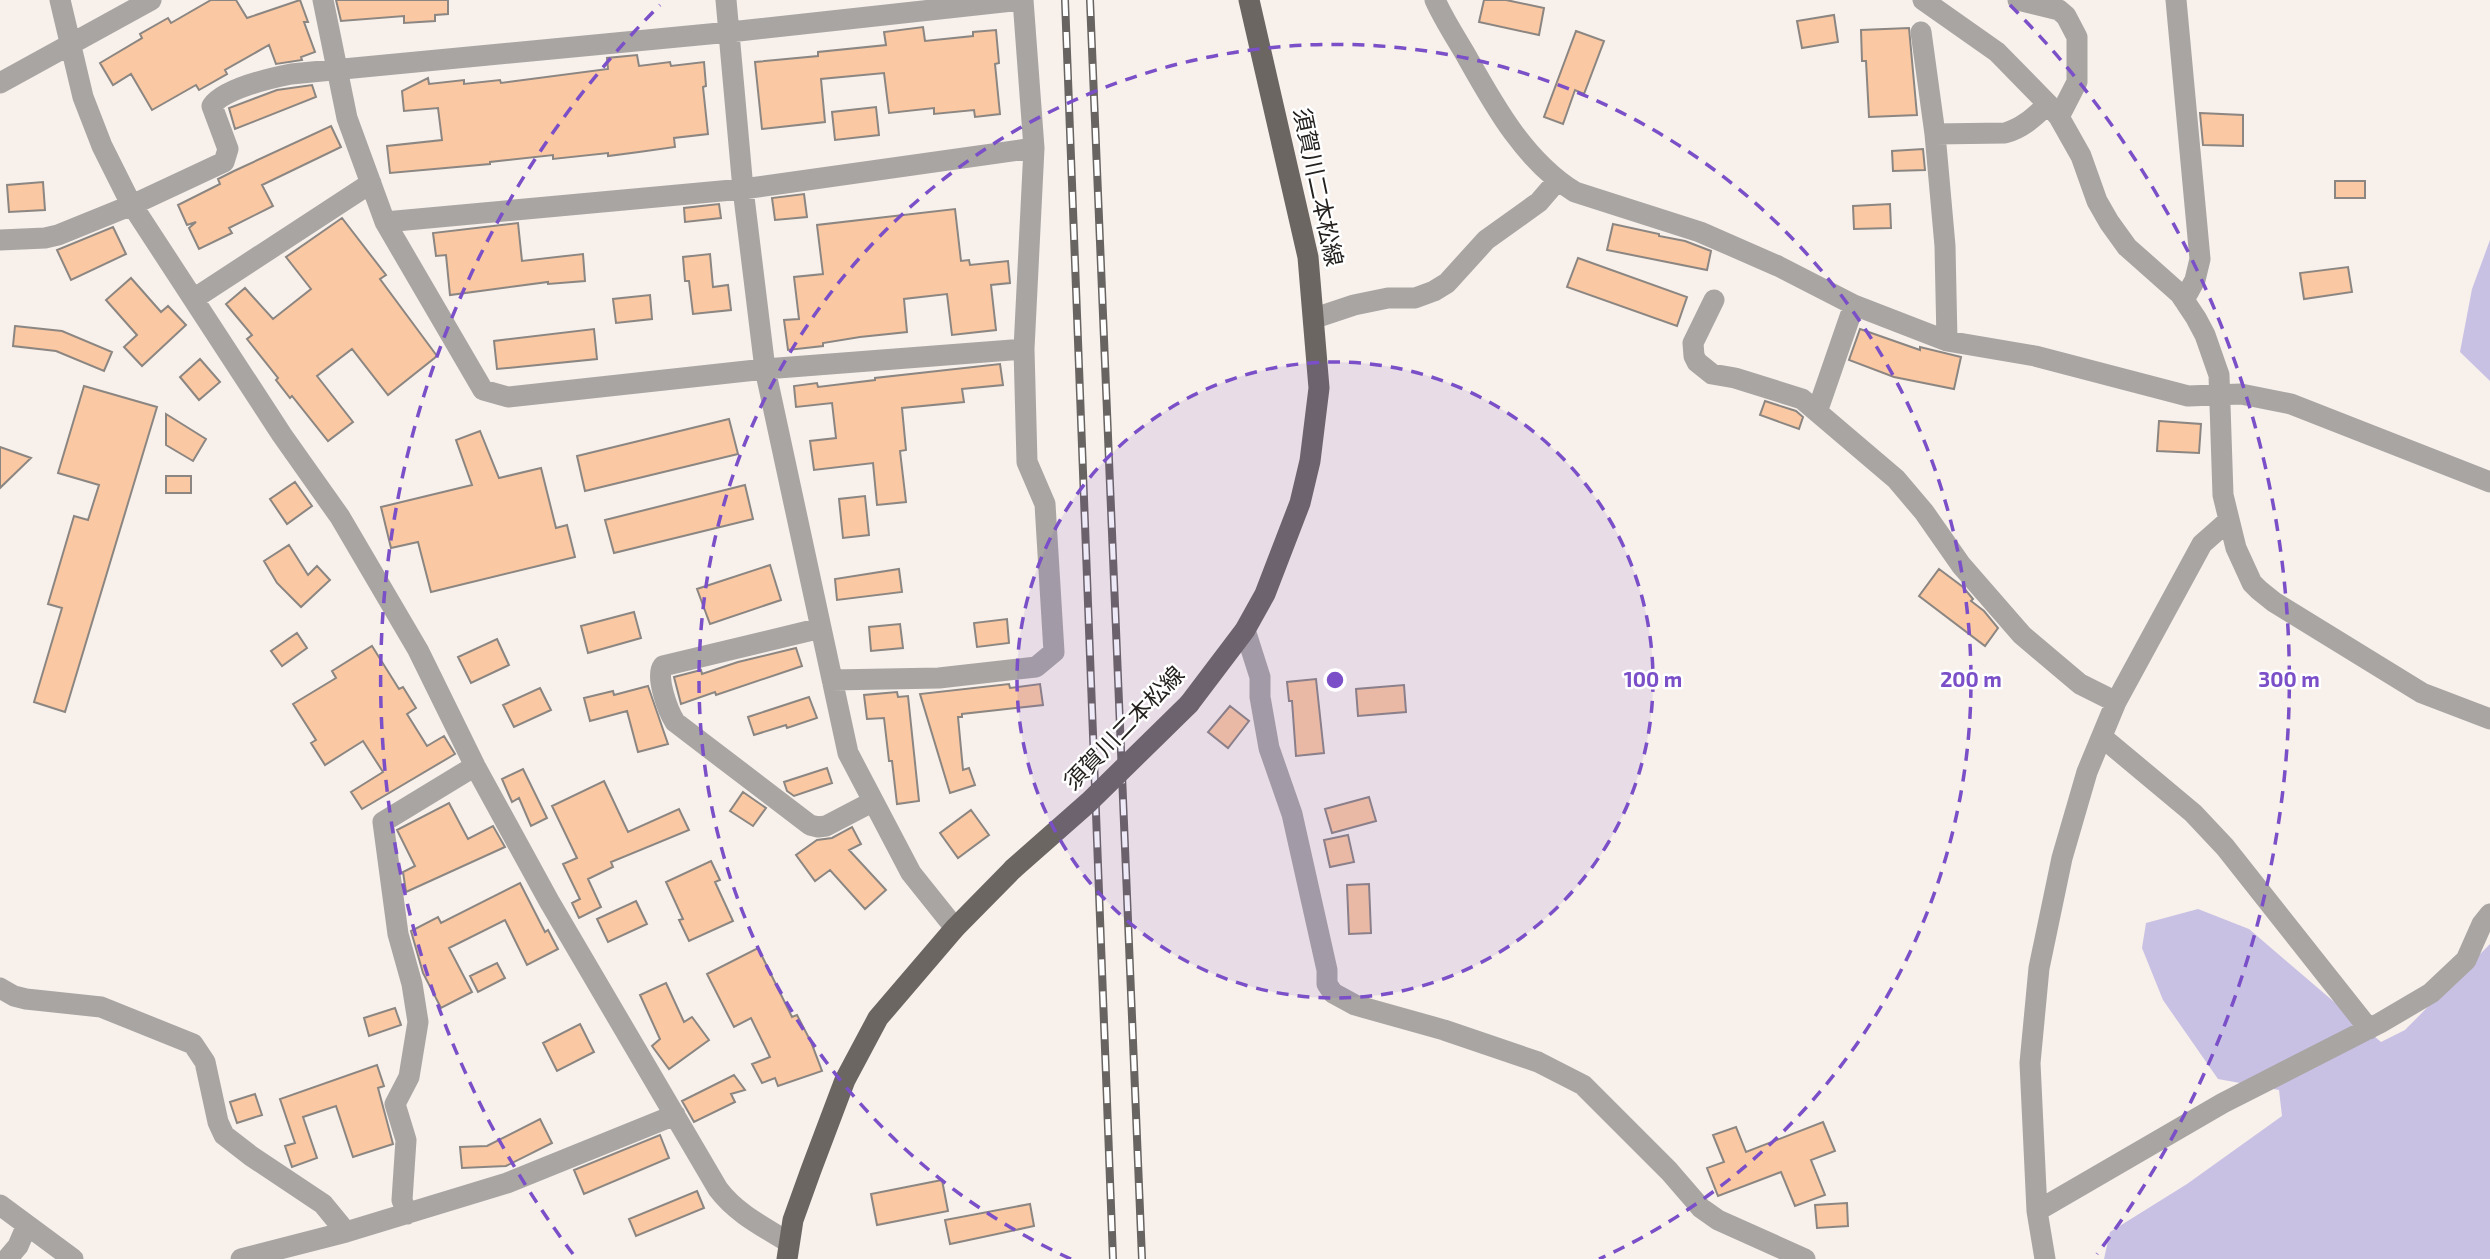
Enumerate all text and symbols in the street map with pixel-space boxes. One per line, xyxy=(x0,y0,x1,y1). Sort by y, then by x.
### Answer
street label: 須賀川二本松線 xyxy=(1289,105,1349,268)
street label: 須賀川二本松線 xyxy=(1057,660,1189,795)
text: 100 m xyxy=(1624,666,1682,691)
text: 200 m xyxy=(1940,666,2002,691)
text: 300 m xyxy=(2258,666,2320,691)
centre of rings xyxy=(1323,668,1347,692)

